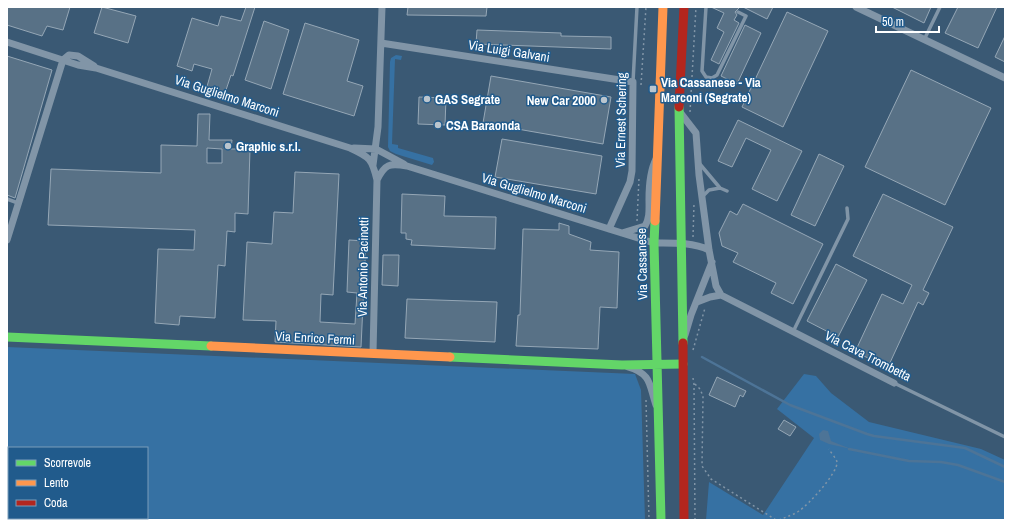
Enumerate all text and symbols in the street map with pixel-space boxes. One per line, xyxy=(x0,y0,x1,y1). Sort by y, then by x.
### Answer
scale bar xyxy=(876,8,939,34)
text: 50 m xyxy=(882,14,904,30)
street label: Via Luigi Galvani xyxy=(467,36,551,66)
street label: Via Guglielmo Marconi xyxy=(173,71,281,121)
street label: Via Ernest Schering xyxy=(612,72,630,168)
place label: Via Cassanese - Via Marconi (Segrate) xyxy=(661,74,761,106)
marker: Via Cassanese - Via Marconi (Segrate) xyxy=(648,84,658,94)
place label: GAS Segrate xyxy=(435,91,500,108)
place label: New Car 2000 xyxy=(527,92,596,109)
marker: GAS Segrate xyxy=(422,94,432,104)
marker: New Car 2000 xyxy=(599,95,609,105)
place label: CSA Baraonda xyxy=(446,117,520,134)
marker: CSA Baraonda xyxy=(433,120,443,130)
place label: Graphic s.r.l. xyxy=(236,138,301,155)
marker: Graphic s.r.l. xyxy=(223,141,233,151)
street label: Via Guglielmo Marconi xyxy=(479,169,589,217)
street label: Via Antonio Pacinotti xyxy=(354,217,372,317)
street label: Via Cassanese xyxy=(633,228,651,300)
street label: Via Enrico Fermi xyxy=(275,327,355,349)
street label: Via Cava Trombetta xyxy=(822,327,914,385)
legend xyxy=(8,447,148,519)
text: Scorrevole xyxy=(44,455,91,471)
text: Lento xyxy=(44,475,69,491)
text: Coda xyxy=(44,495,68,511)

